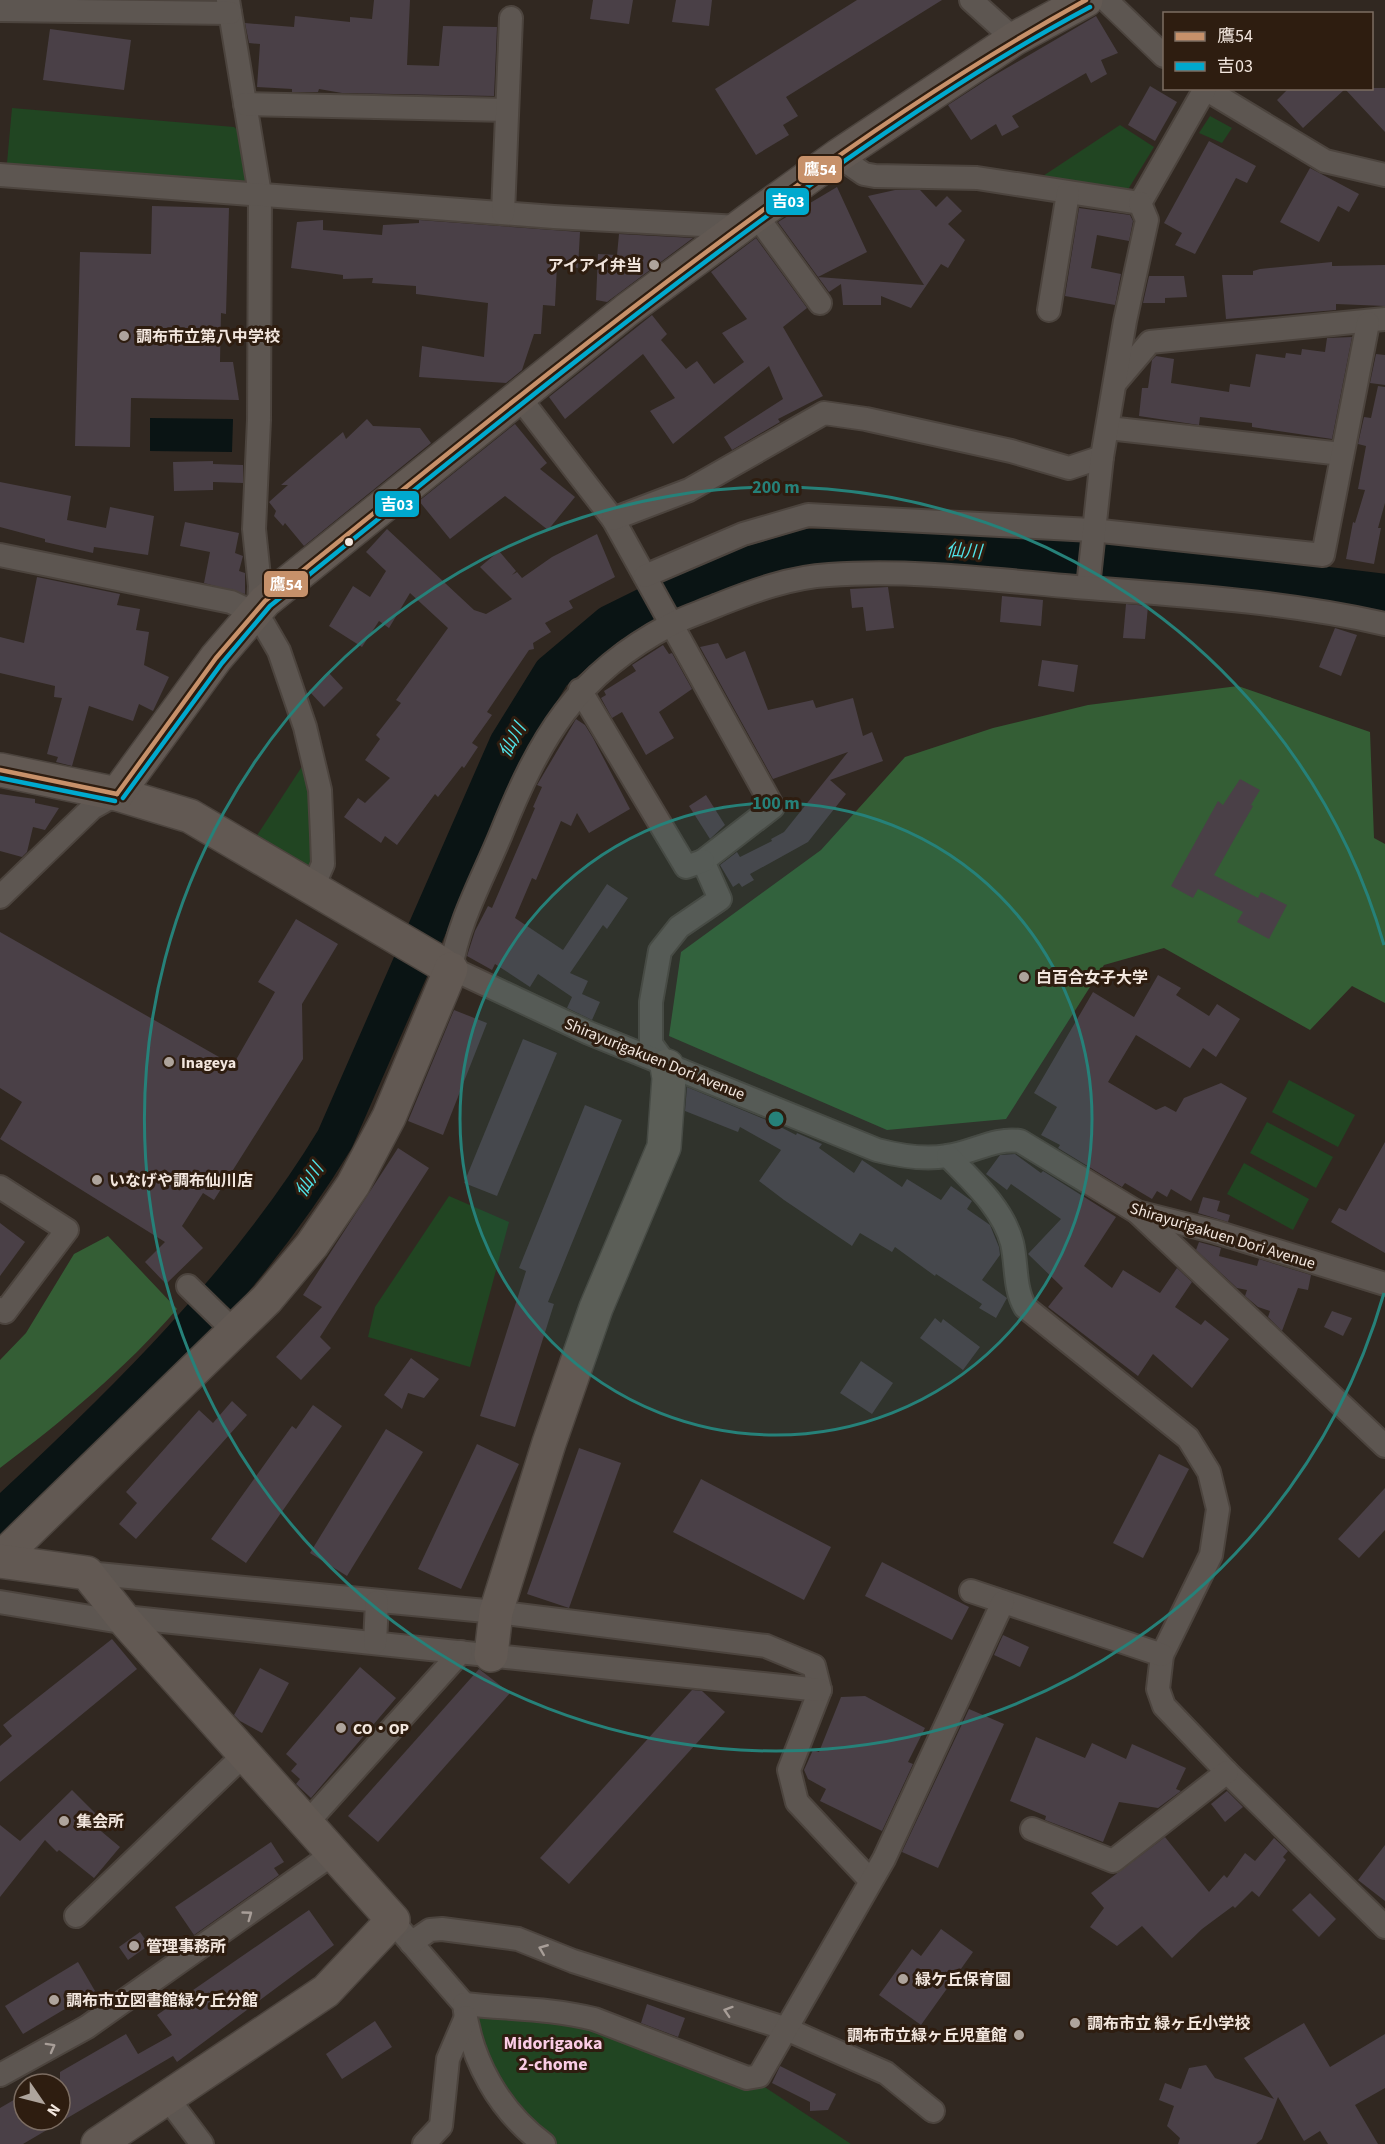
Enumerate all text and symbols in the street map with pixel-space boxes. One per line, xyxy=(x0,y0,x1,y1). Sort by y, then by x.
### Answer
legend xyxy=(1163,12,1373,90)
text: 鷹54 xyxy=(1217,24,1253,49)
text: 吉03 xyxy=(1217,54,1253,79)
line badge: 鷹54 xyxy=(797,155,843,184)
text: 鷹54 xyxy=(804,159,837,181)
line badge: 吉03 xyxy=(765,187,810,216)
text: 吉03 xyxy=(772,191,804,213)
place label: アイアイ弁当 xyxy=(548,255,642,277)
marker: アイアイ弁当 xyxy=(647,258,661,272)
place label: 調布市立第八中学校 xyxy=(136,326,280,348)
marker: 調布市立第八中学校 xyxy=(117,329,131,343)
text: 200 m xyxy=(752,475,800,500)
line badge: 吉03 xyxy=(374,490,420,518)
text: 吉03 xyxy=(381,494,413,516)
unlabelled marker xyxy=(343,536,355,548)
water label: 仙川 xyxy=(945,538,985,565)
line badge: 鷹54 xyxy=(263,570,309,598)
text: 鷹54 xyxy=(270,574,303,596)
water label: 仙川 xyxy=(493,717,533,762)
text: 100 m xyxy=(752,791,800,816)
place label: 白百合女子大学 xyxy=(1036,967,1148,989)
marker: 白百合女子大学 xyxy=(1017,970,1031,984)
street label: Shirayurigakuen Dori Avenue xyxy=(561,1013,748,1105)
place label: Inageya xyxy=(181,1052,236,1074)
marker: Inageya xyxy=(162,1055,176,1069)
centre of rings xyxy=(766,1109,786,1129)
water label: 仙川 xyxy=(289,1157,331,1202)
place label: いなげや調布仙川店 xyxy=(109,1170,253,1192)
marker: いなげや調布仙川店 xyxy=(90,1173,104,1187)
street label: Shirayurigakuen Dori Avenue xyxy=(1127,1197,1318,1275)
place label: CO・OP xyxy=(353,1718,409,1740)
marker: CO・OP xyxy=(334,1721,348,1735)
place label: 集会所 xyxy=(76,1811,124,1833)
marker: 集会所 xyxy=(57,1814,71,1828)
one-way arrow xyxy=(241,1911,252,1922)
place label: 管理事務所 xyxy=(146,1936,226,1958)
marker: 管理事務所 xyxy=(127,1939,141,1953)
one-way arrow xyxy=(539,1944,550,1956)
place label: 緑ケ丘保育園 xyxy=(915,1969,1011,1991)
marker: 緑ケ丘保育園 xyxy=(896,1972,910,1986)
place label: 調布市立図書館緑ケ丘分館 xyxy=(66,1990,258,2012)
marker: 調布市立図書館緑ケ丘分館 xyxy=(47,1993,61,2007)
one-way arrow xyxy=(723,2005,734,2018)
place label: 調布市立 緑ヶ丘小学校 xyxy=(1087,2013,1250,2035)
marker: 調布市立 緑ヶ丘小学校 xyxy=(1068,2016,1082,2030)
place label: 調布市立緑ヶ丘児童館 xyxy=(847,2025,1007,2047)
marker: 調布市立緑ヶ丘児童館 xyxy=(1012,2028,1026,2042)
district label: Midorigaoka 2-chome xyxy=(503,2031,603,2077)
one-way arrow xyxy=(45,2043,55,2054)
north arrow xyxy=(12,2072,72,2132)
text: N xyxy=(41,2099,66,2121)

